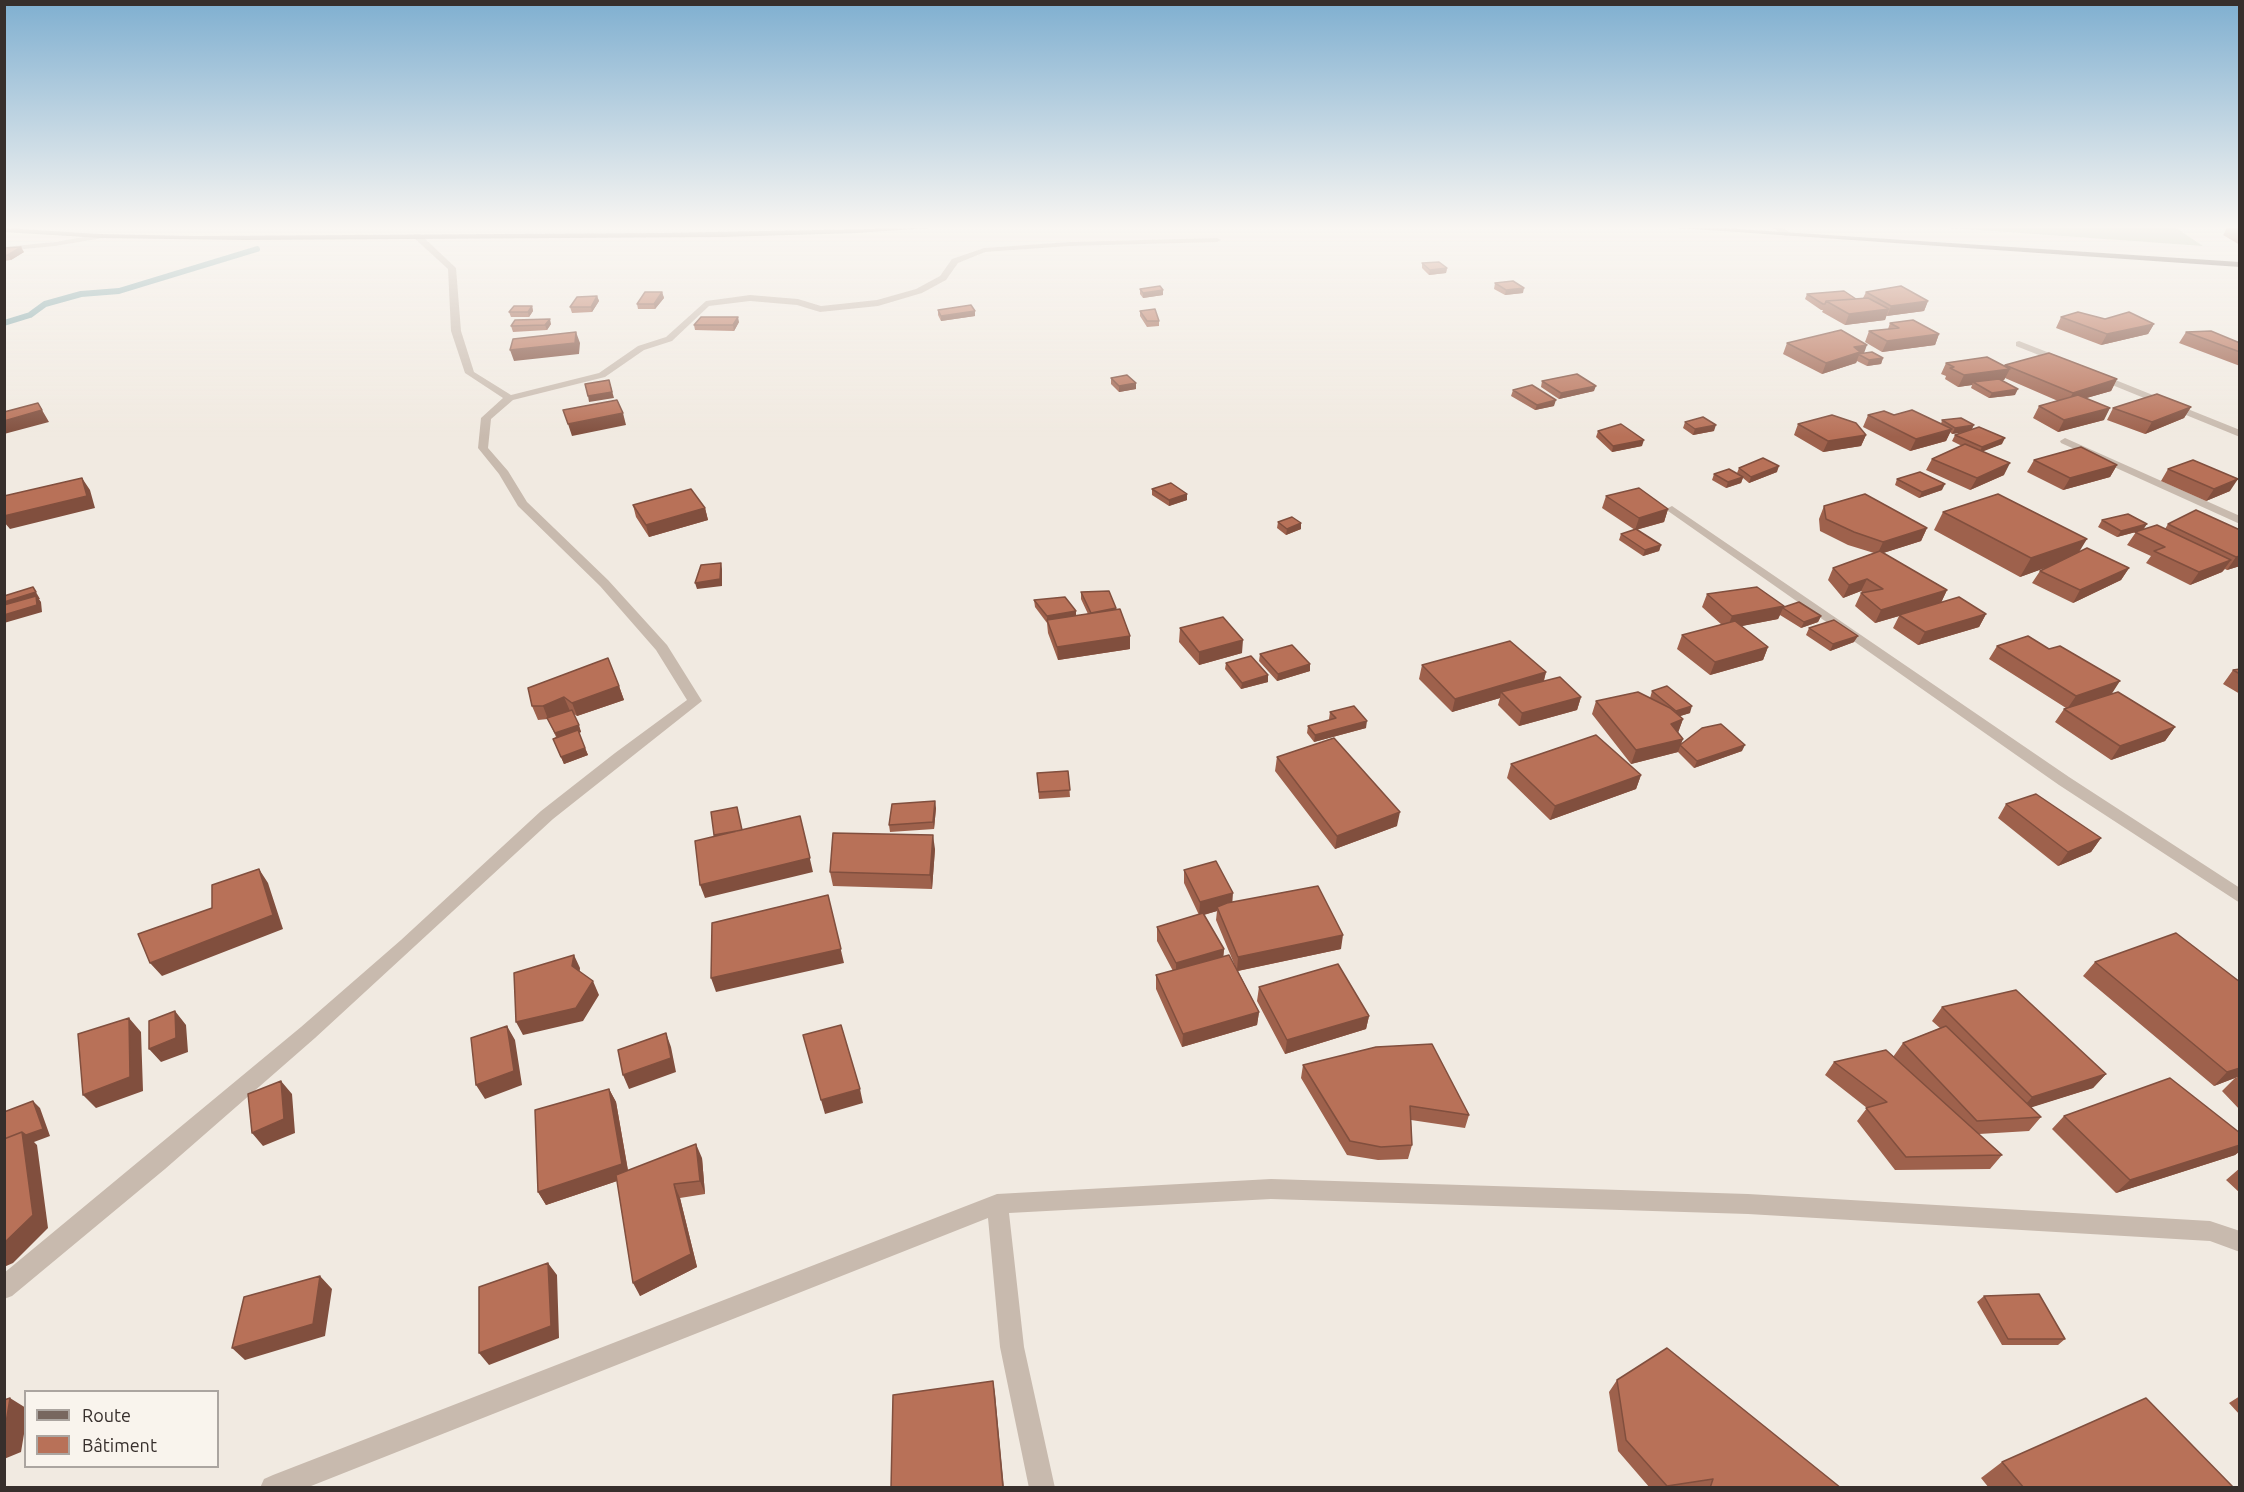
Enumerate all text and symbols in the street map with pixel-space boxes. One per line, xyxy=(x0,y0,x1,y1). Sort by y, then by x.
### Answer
legend xyxy=(24,1390,219,1468)
text: Route xyxy=(82,1405,131,1425)
text: Bâtiment xyxy=(82,1435,157,1455)

